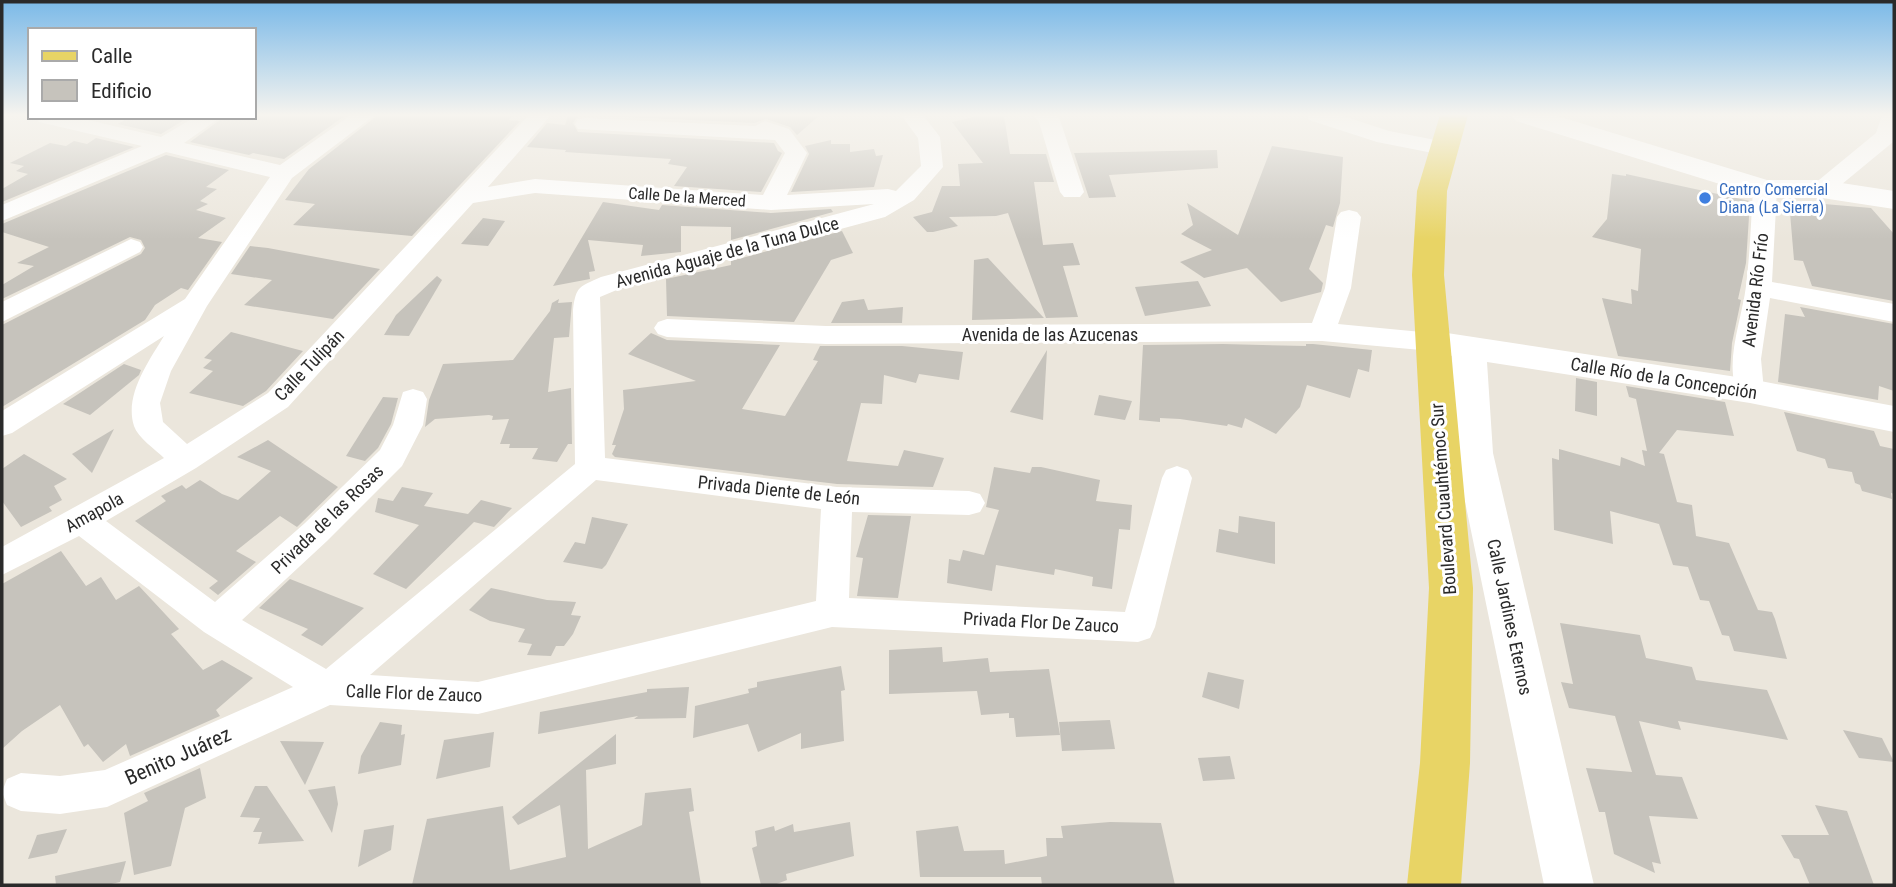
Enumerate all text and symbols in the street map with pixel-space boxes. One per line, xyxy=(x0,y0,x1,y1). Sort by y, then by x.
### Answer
legend xyxy=(28,28,256,119)
text: Calle xyxy=(91,44,133,68)
text: Edificio xyxy=(91,79,152,103)
place label: Centro Comercial Diana (La Sierra) xyxy=(1719,180,1828,217)
street label: Calle De la Merced xyxy=(628,183,746,211)
marker: Centro Comercial Diana (La Sierra) xyxy=(1697,190,1713,206)
street label: Avenida Aguaje de la Tuna Dulce xyxy=(613,212,841,292)
street label: Avenida Río Frío xyxy=(1738,232,1772,348)
street label: Avenida de las Azucenas xyxy=(962,324,1138,345)
street label: Calle Tulipán xyxy=(270,325,348,405)
street label: Calle Río de la Concepción xyxy=(1569,353,1759,403)
street label: Boulevard Cuauhtémoc Sur xyxy=(1426,402,1460,595)
street label: Privada de las Rosas xyxy=(267,460,387,578)
street label: Privada Diente de León xyxy=(697,471,861,509)
street label: Amapola xyxy=(61,487,127,537)
street label: Calle Jardines Eternos xyxy=(1483,537,1537,697)
street label: Privada Flor De Zauco xyxy=(963,607,1119,637)
street label: Calle Flor de Zauco xyxy=(345,680,483,706)
street label: Benito Juárez xyxy=(121,722,235,790)

